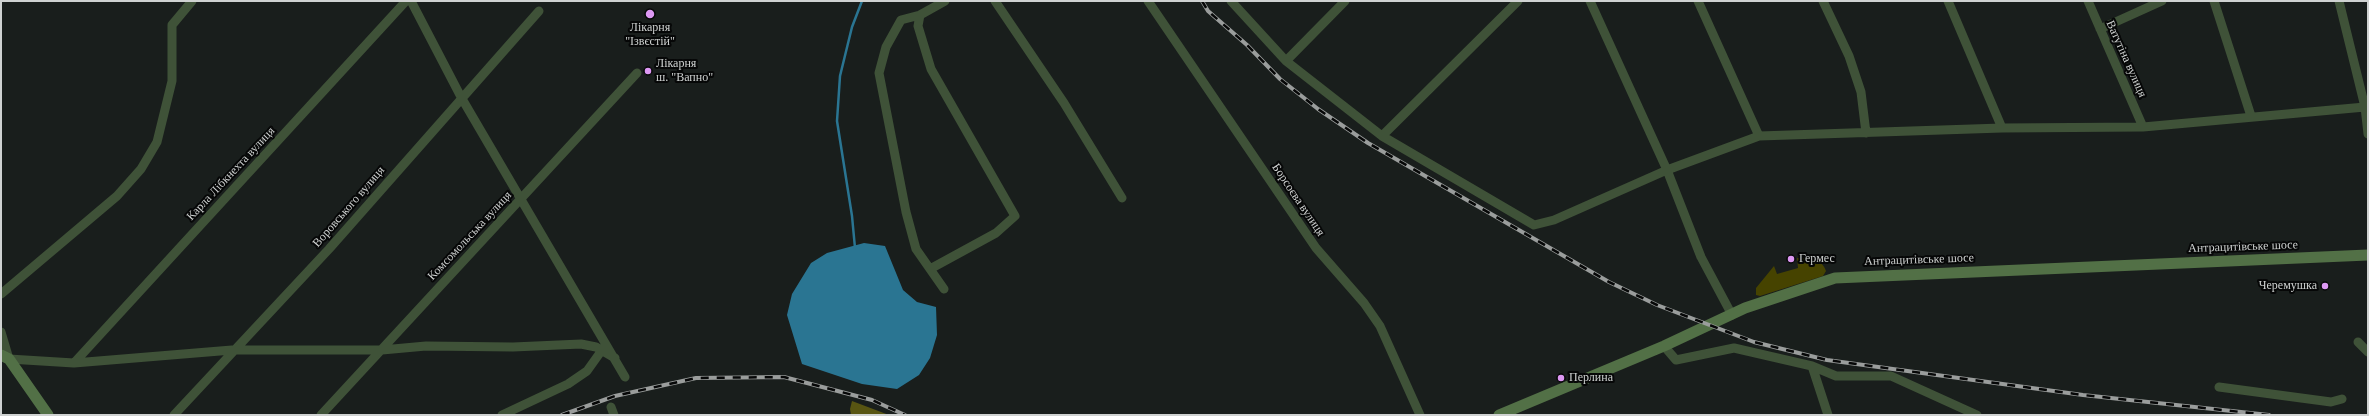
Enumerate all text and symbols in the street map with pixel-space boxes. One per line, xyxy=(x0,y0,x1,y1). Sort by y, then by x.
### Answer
marker: Лікарня "Ізвєстій" xyxy=(644,8,656,20)
street label: Ватутіна вулиця xyxy=(2103,18,2149,100)
place label: Лікарня "Ізвєстій" xyxy=(625,21,675,49)
place label: Лікарня ш. "Вапно" xyxy=(656,57,713,85)
marker: Лікарня ш. "Вапно" xyxy=(643,66,653,76)
street label: Карла Лібкнехта вулиця xyxy=(184,124,278,224)
street label: Борсоєва вулиця xyxy=(1268,161,1328,239)
street label: Воровського вулиця xyxy=(310,164,388,250)
street label: Комсомольська вулиця xyxy=(425,188,515,284)
street label: Антрацитівське шосе xyxy=(2188,238,2298,256)
street label: Антрацитівське шосе xyxy=(1864,251,1974,269)
place label: Гермес xyxy=(1799,252,1835,266)
marker: Гермес xyxy=(1786,254,1796,264)
place label: Черемушка xyxy=(2259,279,2317,293)
marker: Черемушка xyxy=(2320,281,2330,291)
place label: Перлина xyxy=(1569,371,1613,385)
marker: Перлина xyxy=(1556,373,1566,383)

